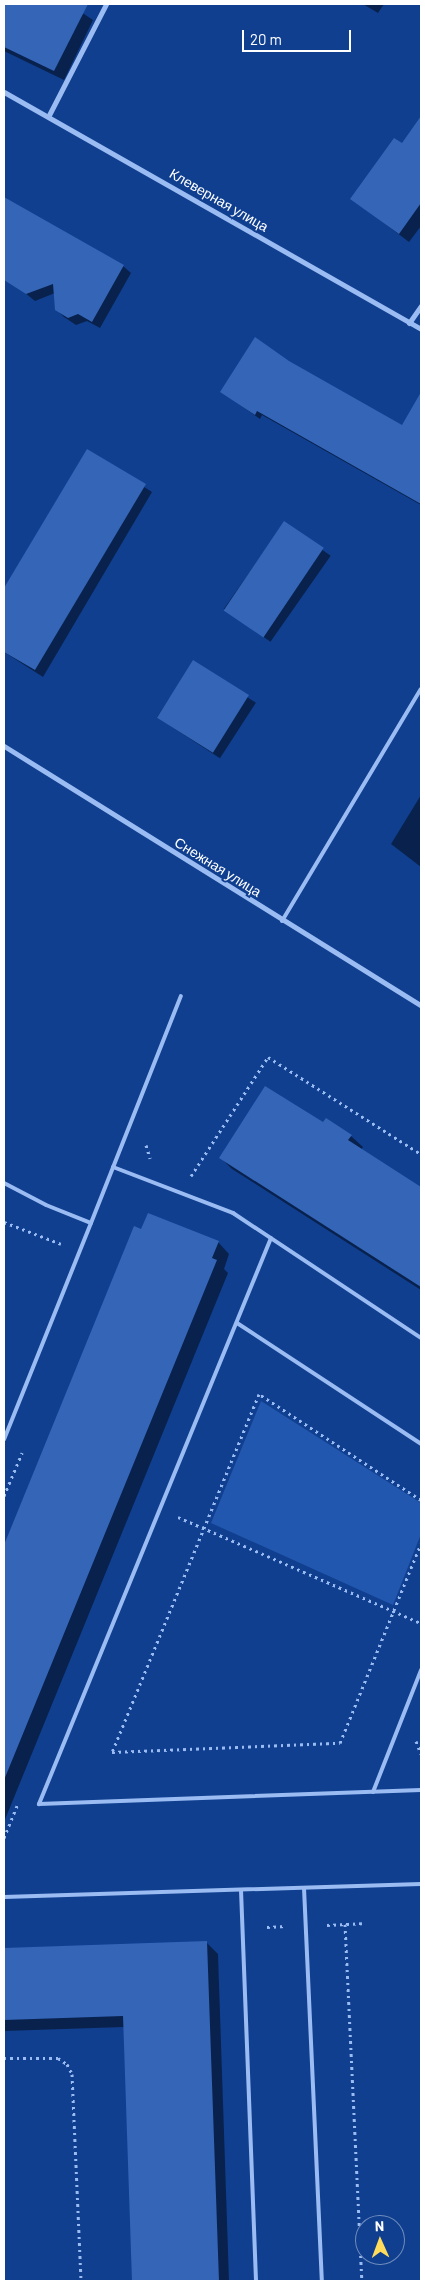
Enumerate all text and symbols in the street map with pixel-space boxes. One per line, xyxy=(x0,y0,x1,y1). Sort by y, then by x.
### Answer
scale bar xyxy=(245,20,354,52)
text: 20 m xyxy=(250,30,282,48)
street label: Клеверная улица xyxy=(167,165,271,235)
street label: Снежная улица xyxy=(171,834,265,900)
north arrow xyxy=(355,2215,405,2265)
text: N xyxy=(375,2217,384,2234)

